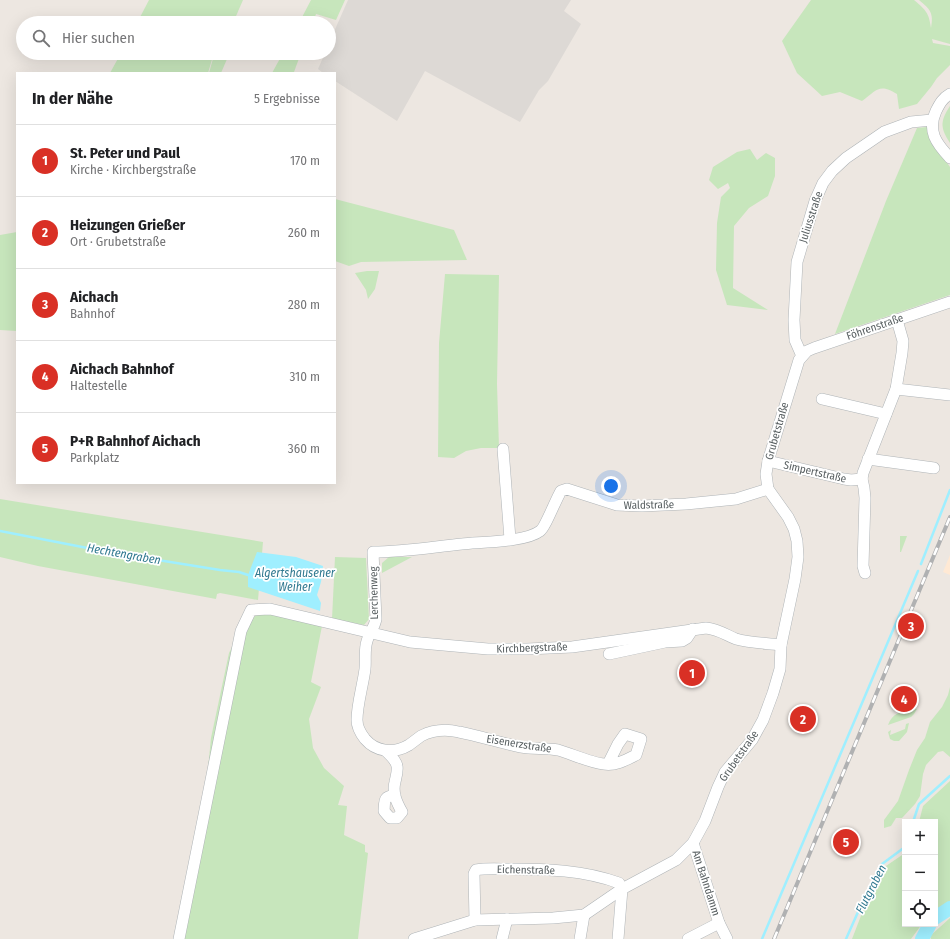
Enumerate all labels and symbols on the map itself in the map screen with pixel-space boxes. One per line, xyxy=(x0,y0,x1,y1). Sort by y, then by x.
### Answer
street label: Juliusstraße xyxy=(797,190,825,244)
street label: Föhrenstraße xyxy=(845,311,905,343)
street label: Grubetstraße xyxy=(763,401,791,461)
street label: Simpertstraße xyxy=(782,458,848,486)
your location xyxy=(601,476,621,496)
street label: Waldstraße xyxy=(624,498,674,512)
water label: Hechtengraben xyxy=(86,541,162,567)
street label: Lerchenweg xyxy=(367,565,381,620)
water label: Algertshausener Weiher xyxy=(254,566,336,594)
pin: 3 xyxy=(898,611,924,641)
street label: Kirchbergstraße xyxy=(496,640,568,656)
pin: 1 xyxy=(679,658,705,688)
pin: 4 xyxy=(891,684,917,714)
pin: 2 xyxy=(790,704,816,734)
street label: Grubetstraße xyxy=(717,728,761,784)
street label: Eisenerzstraße xyxy=(485,732,553,756)
pin: 5 xyxy=(833,827,859,857)
street label: Am Bahndamm xyxy=(689,849,723,917)
water label: Flutgraben xyxy=(853,862,889,916)
street label: Eichenstraße xyxy=(497,863,555,877)

